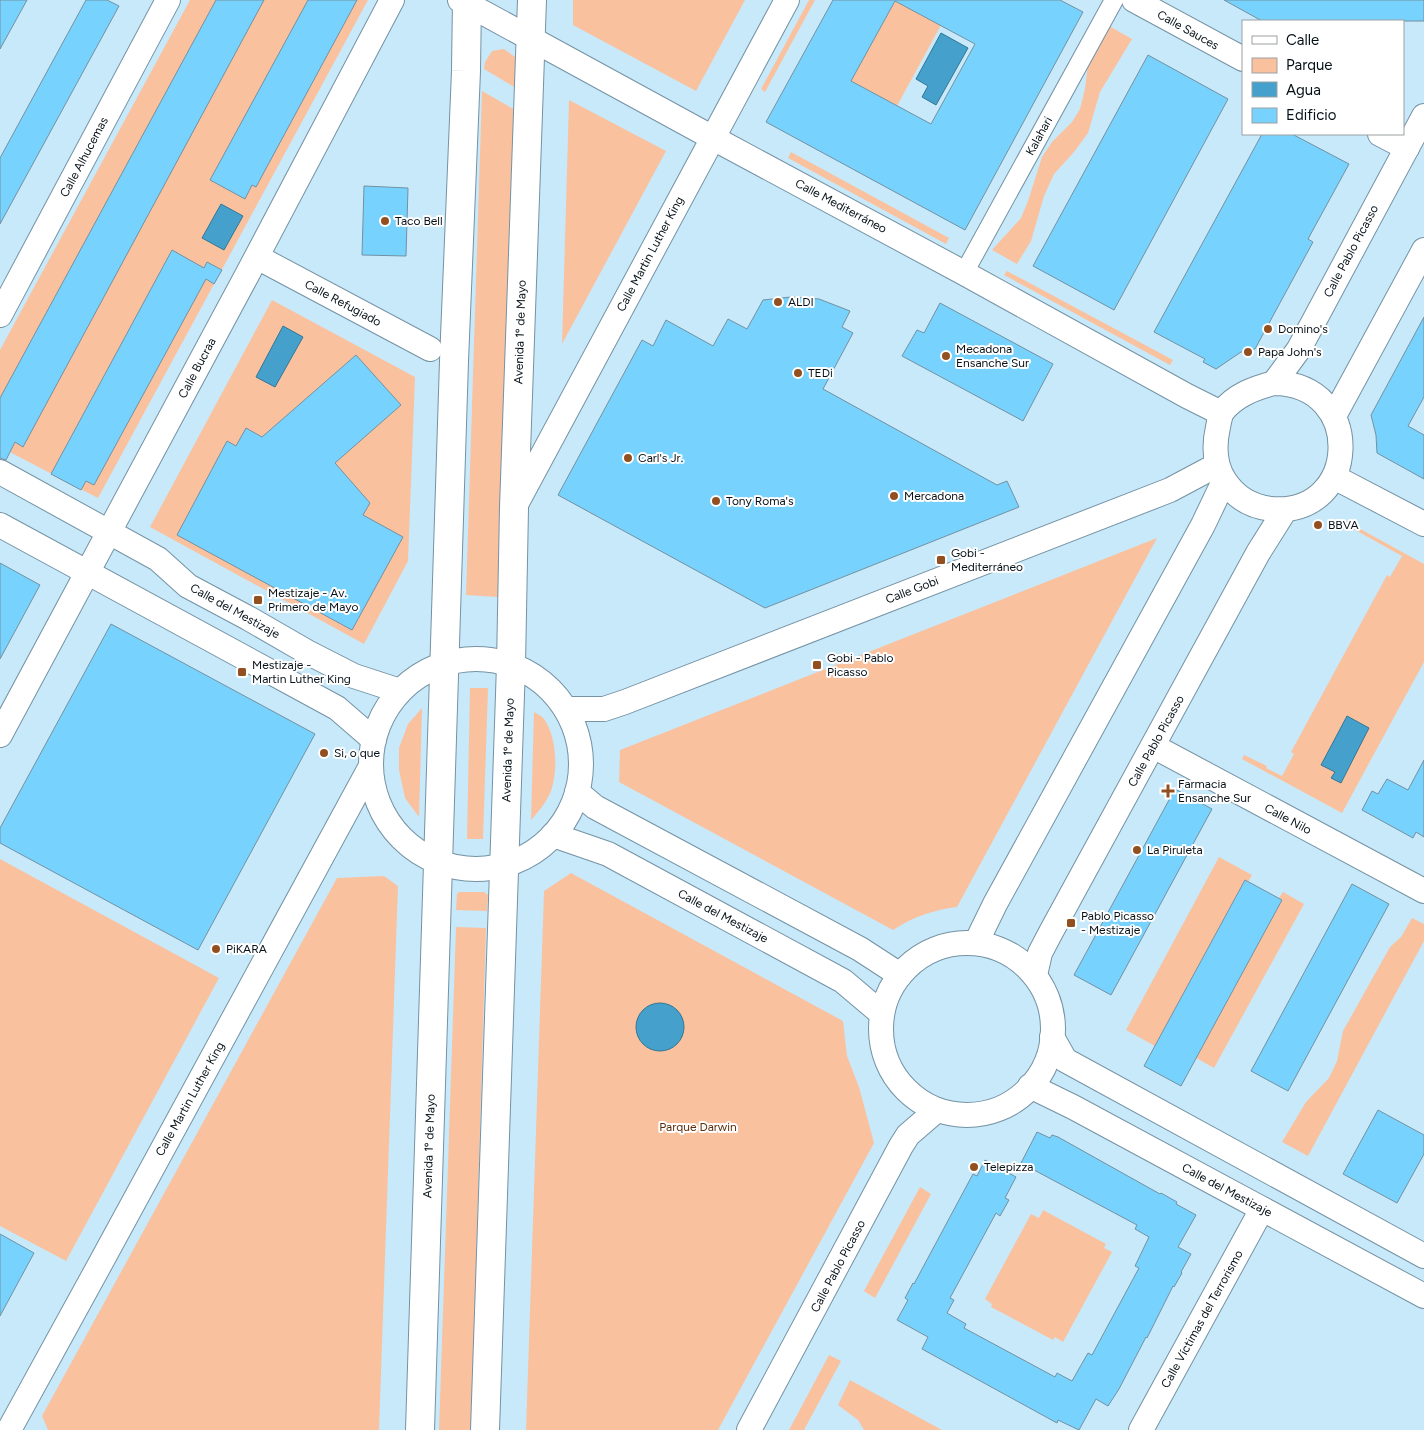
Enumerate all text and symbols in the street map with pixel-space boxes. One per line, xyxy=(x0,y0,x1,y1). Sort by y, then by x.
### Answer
street label: Calle Sauces xyxy=(1155,7,1222,53)
legend xyxy=(1242,20,1404,135)
text: Calle xyxy=(1286,31,1319,49)
text: Parque xyxy=(1286,56,1333,74)
text: Agua xyxy=(1286,81,1321,99)
text: Edificio xyxy=(1286,106,1337,124)
street label: Calle Alhucemas xyxy=(57,114,111,199)
street label: Kalahari xyxy=(1023,114,1055,158)
street label: Calle Mediterráneo xyxy=(793,176,889,236)
street label: Calle Martin Luther King xyxy=(614,194,686,314)
street label: Calle Pablo Picasso xyxy=(1321,202,1381,300)
place label: Taco Bell xyxy=(395,214,443,228)
marker: Taco Bell xyxy=(379,215,391,227)
street label: Calle Refugiado xyxy=(302,277,384,329)
street label: Avenida 1º de Mayo xyxy=(511,280,529,384)
place label: ALDI xyxy=(788,295,814,309)
marker: ALDI xyxy=(772,296,784,308)
place label: Domino's xyxy=(1278,322,1328,336)
marker: Domino's xyxy=(1262,323,1274,335)
street label: Calle Bucraa xyxy=(175,335,219,401)
place label: Mecadona Ensanche Sur xyxy=(956,342,1029,370)
place label: Papa John's xyxy=(1258,345,1322,359)
marker: Papa John's xyxy=(1242,346,1254,358)
marker: Mecadona Ensanche Sur xyxy=(940,350,952,362)
place label: TEDi xyxy=(808,366,833,380)
marker: TEDi xyxy=(792,367,804,379)
place label: Carl's Jr. xyxy=(638,451,683,465)
marker: Carl's Jr. xyxy=(622,452,634,464)
place label: Mercadona xyxy=(904,489,964,503)
marker: Mercadona xyxy=(888,490,900,502)
place label: Tony Roma's xyxy=(726,494,794,508)
marker: Tony Roma's xyxy=(710,495,722,507)
place label: BBVA xyxy=(1328,518,1359,532)
marker: BBVA xyxy=(1312,519,1324,531)
place label: Gobi - Mediterráneo xyxy=(951,546,1023,574)
marker: Gobi - Mediterráneo xyxy=(935,554,947,566)
street label: Calle Gobi xyxy=(884,574,940,606)
street label: Calle del Mestizaje xyxy=(188,581,283,642)
place label: Mestizaje - Av. Primero de Mayo xyxy=(268,586,358,614)
marker: Mestizaje - Av. Primero de Mayo xyxy=(252,594,264,606)
place label: Gobi - Pablo Picasso xyxy=(827,651,893,679)
place label: Mestizaje - Martin Luther King xyxy=(252,658,351,686)
marker: Gobi - Pablo Picasso xyxy=(811,659,823,671)
marker: Mestizaje - Martin Luther King xyxy=(236,666,248,678)
street label: Calle Pablo Picasso xyxy=(1125,693,1187,789)
street label: Avenida 1º de Mayo xyxy=(499,698,517,802)
place label: Si, o que xyxy=(334,746,380,760)
marker: Si, o que xyxy=(318,747,330,759)
place label: Farmacia Ensanche Sur xyxy=(1178,777,1251,805)
marker: Farmacia Ensanche Sur xyxy=(1162,785,1174,797)
street label: Calle Nilo xyxy=(1262,801,1314,837)
place label: La Piruleta xyxy=(1147,843,1203,857)
marker: La Piruleta xyxy=(1131,844,1143,856)
street label: Calle del Mestizaje xyxy=(675,886,771,946)
place label: Pablo Picasso - Mestizaje xyxy=(1081,909,1154,937)
marker: Pablo Picasso - Mestizaje xyxy=(1065,917,1077,929)
place label: PiKARA xyxy=(226,942,267,956)
marker: PiKARA xyxy=(210,943,222,955)
street label: Calle Martin Luther King xyxy=(153,1039,227,1159)
street label: Avenida 1º de Mayo xyxy=(420,1094,438,1198)
park label: Parque Darwin xyxy=(659,1120,737,1134)
place label: Telepizza xyxy=(984,1160,1033,1174)
street label: Calle del Mestizaje xyxy=(1179,1160,1275,1220)
marker: Telepizza xyxy=(968,1161,980,1173)
street label: Calle Pablo Picasso xyxy=(808,1217,868,1315)
street label: Calle Víctimas del Terrorismo xyxy=(1158,1247,1246,1390)

